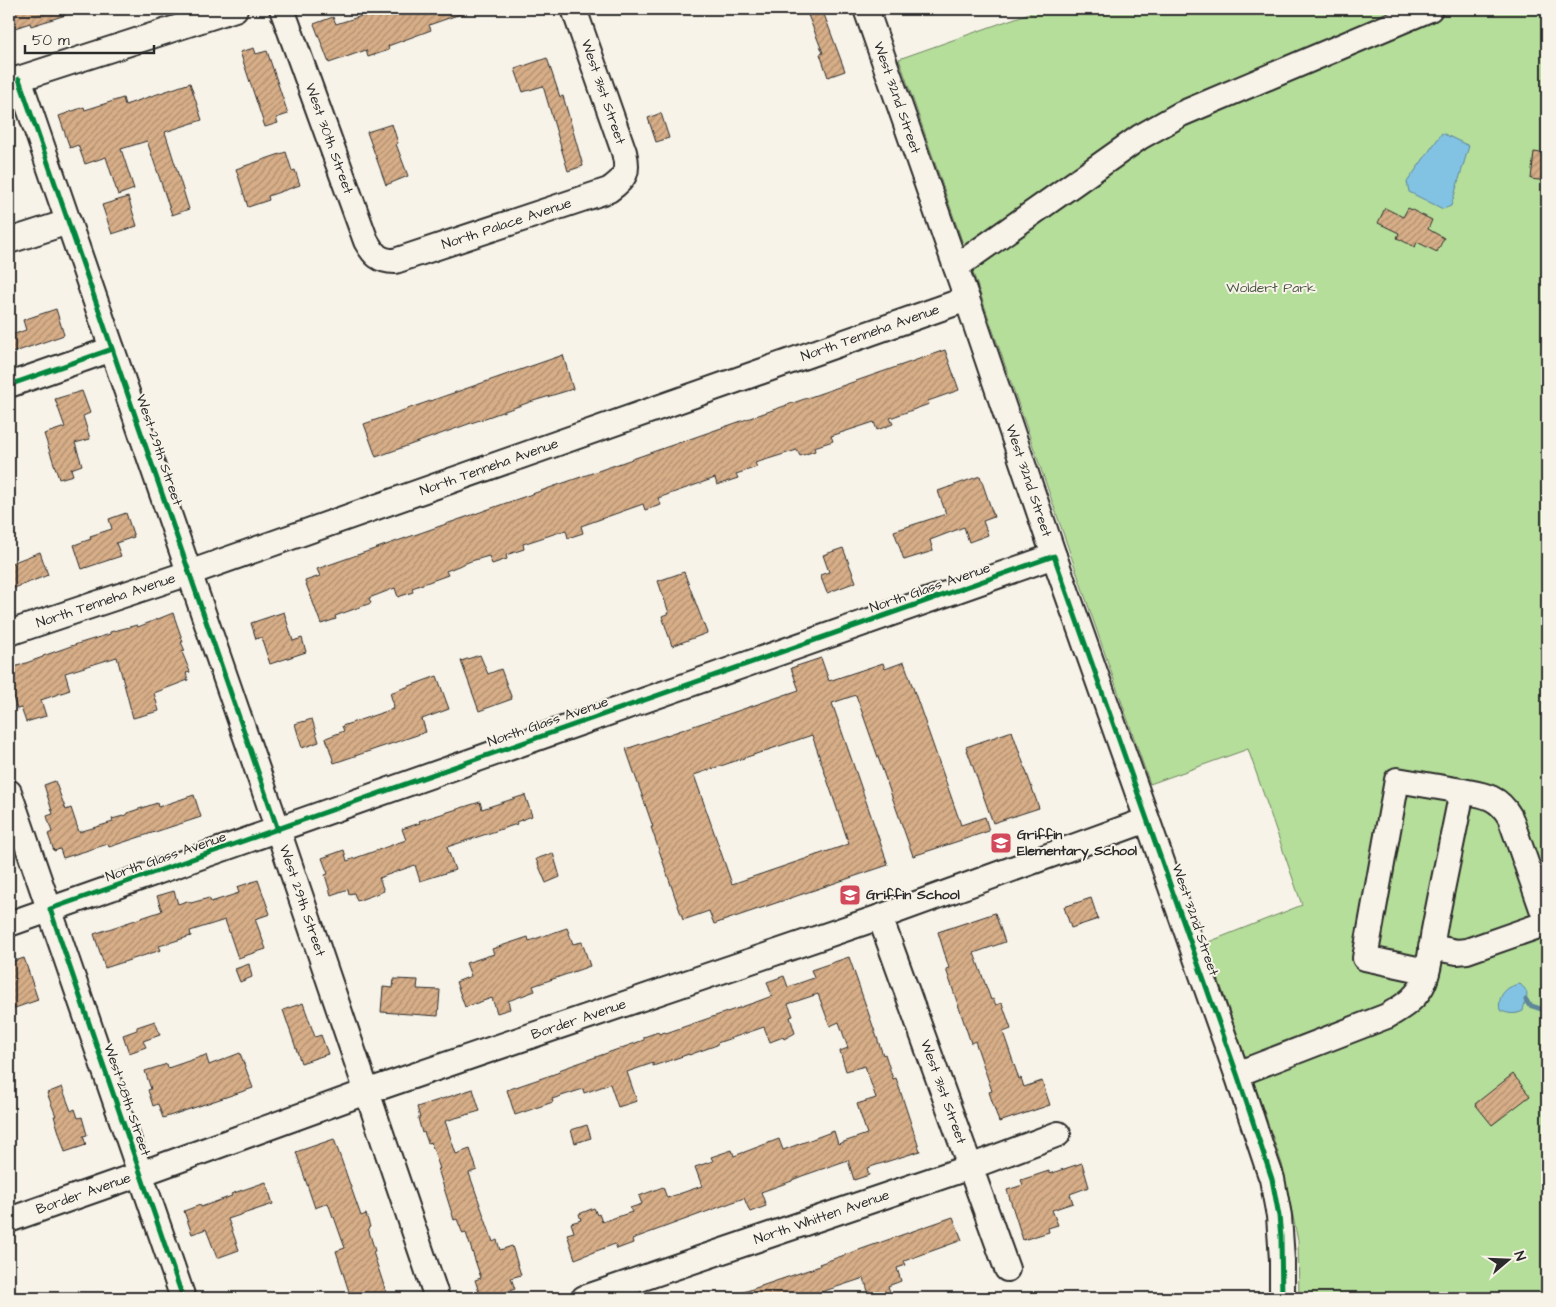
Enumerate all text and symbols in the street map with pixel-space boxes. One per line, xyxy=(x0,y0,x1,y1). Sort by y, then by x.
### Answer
scale bar xyxy=(25,22,154,54)
text: 50 m xyxy=(32,30,70,51)
street label: West 31st Street xyxy=(576,37,630,147)
street label: West 32nd Street xyxy=(868,39,926,157)
street label: West 30th Street xyxy=(300,81,358,197)
street label: North Palace Avenue xyxy=(439,193,575,255)
park label: Woldert Park xyxy=(1226,278,1316,298)
street label: North Tenneha Avenue xyxy=(798,299,943,367)
street label: West 29th Street xyxy=(131,392,188,509)
street label: West 32nd Street xyxy=(1000,422,1057,540)
street label: North Tenneha Avenue xyxy=(417,434,562,501)
street label: North Glass Avenue xyxy=(867,558,994,618)
street label: North Tenneha Avenue xyxy=(34,568,178,633)
street label: North Glass Avenue xyxy=(485,692,612,752)
place label: Griffin Elementary School xyxy=(1017,825,1138,861)
street label: North Glass Avenue xyxy=(103,827,230,887)
school or university icon: Griffin Elementary School xyxy=(989,831,1013,855)
street label: West 29th Street xyxy=(274,842,330,959)
street label: West 32nd Street xyxy=(1166,861,1224,979)
school or university icon: Griffin School xyxy=(838,883,862,907)
place label: Griffin School xyxy=(866,885,960,905)
street label: Border Avenue xyxy=(529,994,629,1045)
street label: West 31st Street xyxy=(915,1037,971,1147)
street label: West 28th Street xyxy=(98,1041,156,1159)
street label: Border Avenue xyxy=(33,1168,134,1220)
street label: North Whitten Avenue xyxy=(751,1185,892,1250)
north arrow xyxy=(1484,1234,1534,1284)
text: N xyxy=(1508,1249,1530,1264)

